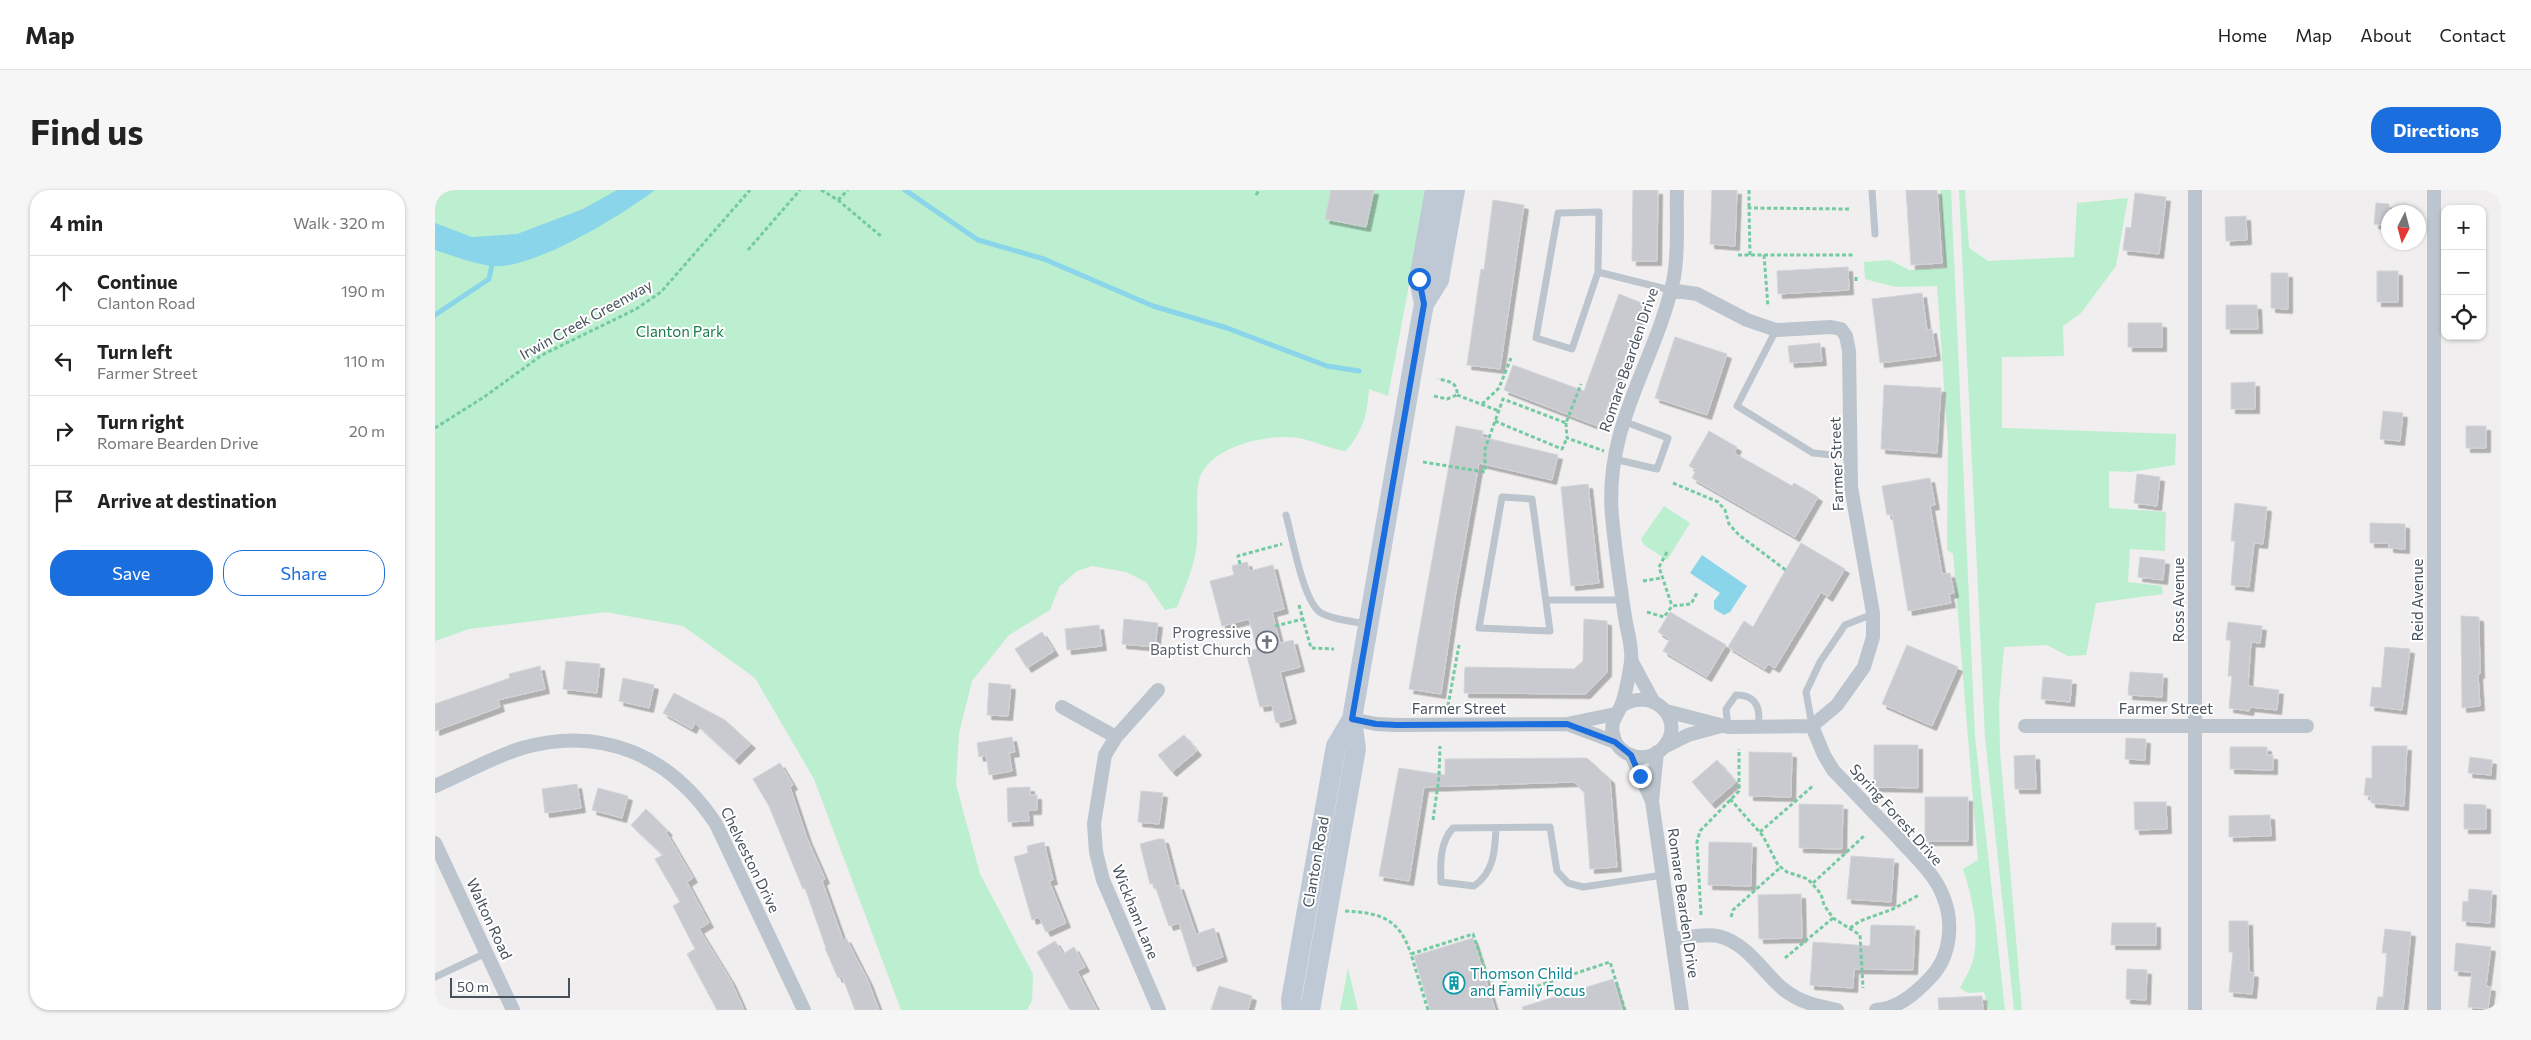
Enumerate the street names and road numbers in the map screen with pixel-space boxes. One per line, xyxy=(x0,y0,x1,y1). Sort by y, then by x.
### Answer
street label: Irwin Creek Greenway xyxy=(516,275,655,363)
street label: Romare Bearden Drive xyxy=(1595,285,1661,434)
street label: Farmer Street xyxy=(1825,417,1847,512)
street label: Ross Avenue xyxy=(2169,557,2187,642)
street label: Reid Avenue xyxy=(2408,558,2426,641)
street label: Farmer Street xyxy=(1412,699,1506,717)
street label: Farmer Street xyxy=(2119,699,2213,717)
street label: Spring Forest Drive xyxy=(1847,760,1947,869)
street label: Chelveston Drive xyxy=(718,804,784,915)
street label: Clanton Road xyxy=(1298,815,1332,909)
street label: Romare Bearden Drive xyxy=(1665,827,1703,979)
street label: Wickham Lane xyxy=(1109,862,1163,961)
street label: Walton Road xyxy=(463,875,517,962)

